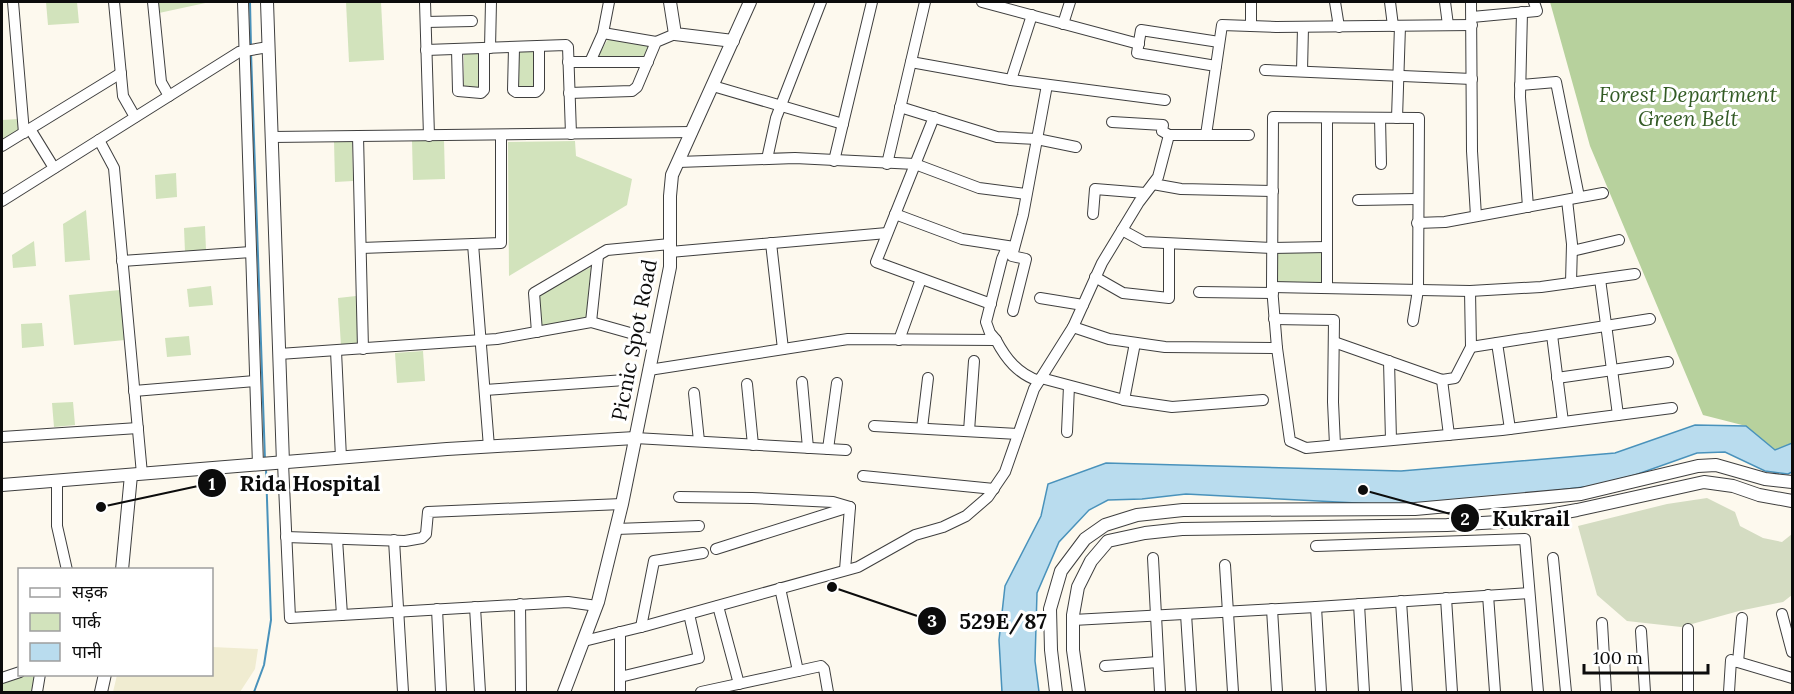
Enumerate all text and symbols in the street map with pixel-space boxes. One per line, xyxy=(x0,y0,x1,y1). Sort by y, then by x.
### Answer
park label: Forest Department Green Belt xyxy=(1599,81,1778,132)
street label: Picnic Spot Road xyxy=(605,257,663,423)
callout: Rida Hospital xyxy=(197,463,392,503)
text: Rida Hospital xyxy=(240,469,381,497)
text: 1 xyxy=(208,472,216,495)
callout: Kukrail xyxy=(1450,498,1582,538)
text: Kukrail xyxy=(1492,504,1570,532)
text: 2 xyxy=(1460,507,1470,530)
legend xyxy=(18,568,213,676)
text: सड़क xyxy=(72,580,109,603)
callout: 529E/87 xyxy=(917,601,1059,641)
text: 529E/87 xyxy=(959,607,1047,635)
text: 3 xyxy=(927,609,937,632)
text: पार्क xyxy=(72,610,102,633)
scale bar xyxy=(1584,637,1708,675)
text: पानी xyxy=(72,640,102,663)
text: 100 m xyxy=(1593,646,1643,669)

